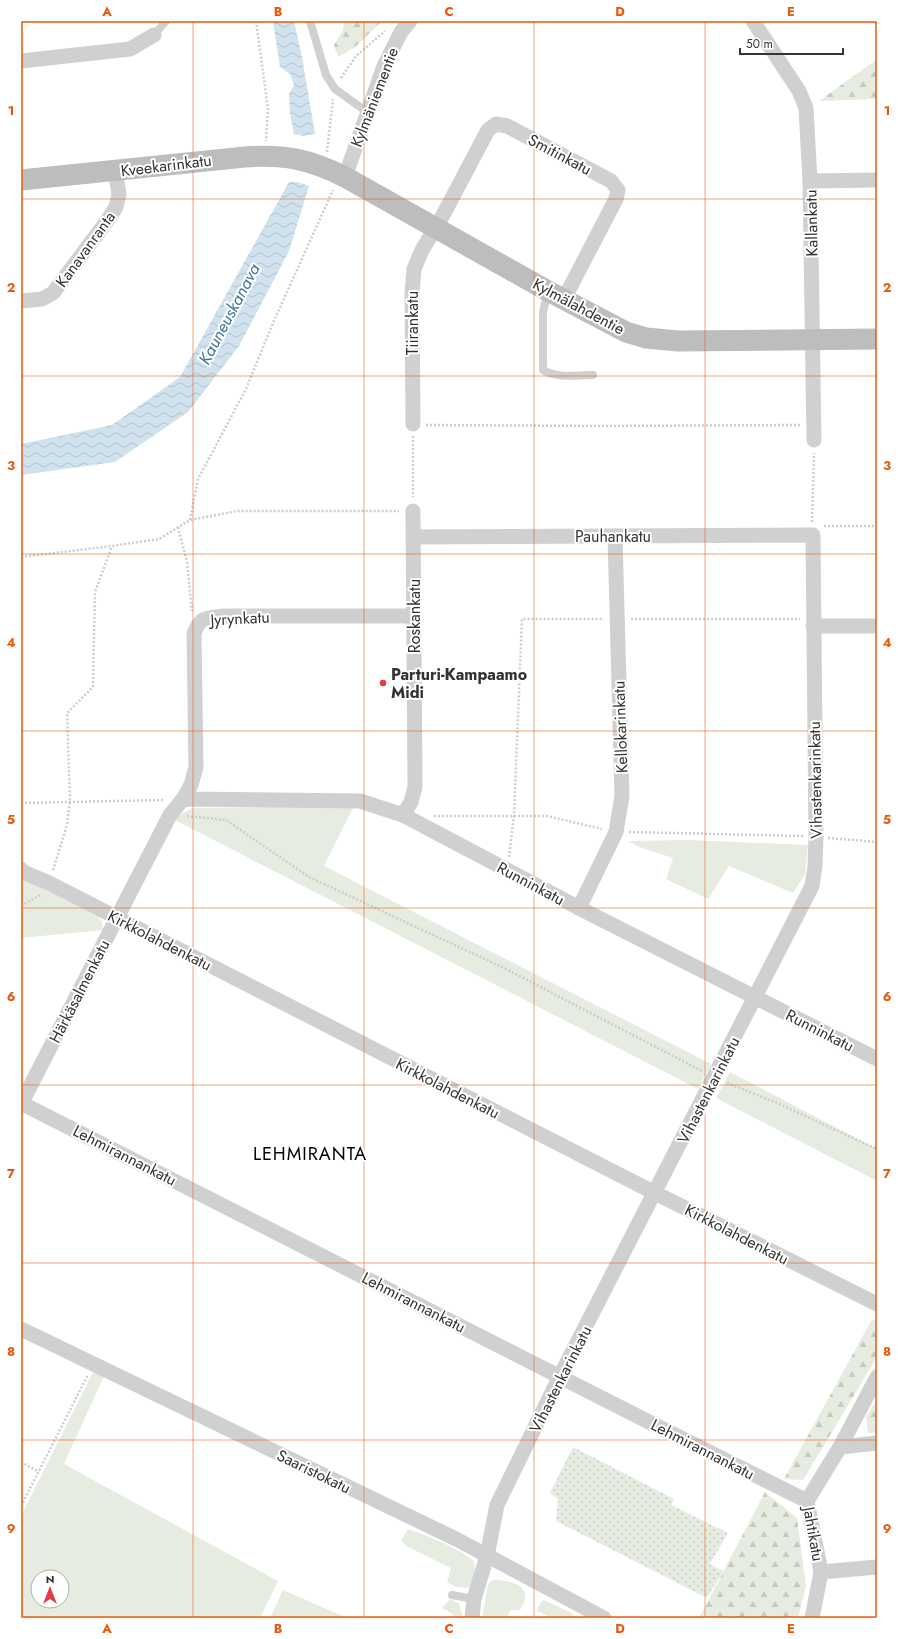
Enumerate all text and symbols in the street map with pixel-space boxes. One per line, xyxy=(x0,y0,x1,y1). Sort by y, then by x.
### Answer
text: A xyxy=(101,2,112,21)
text: B xyxy=(274,2,283,21)
text: C xyxy=(444,2,454,21)
text: D xyxy=(615,2,625,21)
text: E xyxy=(787,2,795,21)
scale bar xyxy=(740,30,843,56)
text: 50 m xyxy=(746,35,773,53)
street label: Kylmäniementie xyxy=(345,44,404,150)
text: 1 xyxy=(8,101,14,120)
text: 1 xyxy=(884,101,890,120)
street label: Smitinkatu xyxy=(524,128,596,181)
street label: Kveekarinkatu xyxy=(119,149,213,182)
street label: Kallankatu xyxy=(799,189,824,257)
street label: Kanavanranta xyxy=(50,207,121,292)
water label: Kauneuskanava xyxy=(192,259,266,369)
street label: Kylmälahdentie xyxy=(529,273,629,340)
text: 2 xyxy=(7,278,15,297)
text: 2 xyxy=(883,278,891,297)
street label: Tiirankatu xyxy=(401,291,424,355)
text: 3 xyxy=(7,456,15,475)
text: 3 xyxy=(883,456,891,475)
street label: Pauhankatu xyxy=(575,525,651,548)
street label: Roskankatu xyxy=(403,579,426,653)
street label: Jyrynkatu xyxy=(208,605,270,632)
text: 4 xyxy=(6,633,16,652)
text: 4 xyxy=(882,633,892,652)
place label: Parturi-Kampaamo Midi xyxy=(391,663,527,704)
marker: Parturi-Kampaamo Midi xyxy=(378,678,388,688)
street label: Kellokarinkatu xyxy=(607,680,634,774)
street label: Vihastenkarinkatu xyxy=(803,721,828,839)
text: 5 xyxy=(7,810,15,829)
text: 5 xyxy=(883,810,891,829)
street label: Runninkatu xyxy=(493,856,569,911)
street label: Kirkkolahdenkatu xyxy=(104,904,216,977)
street label: Härkäsalmenkatu xyxy=(43,935,115,1047)
text: 6 xyxy=(7,987,16,1006)
text: 6 xyxy=(883,987,892,1006)
street label: Runninkatu xyxy=(782,1003,858,1057)
street label: Vihastenkarinkatu xyxy=(672,1033,745,1148)
street label: Kirkkolahdenkatu xyxy=(392,1052,504,1125)
street label: Lehmirannankatu xyxy=(69,1119,181,1191)
district label: LEHMIRANTA xyxy=(253,1141,367,1167)
text: 7 xyxy=(7,1164,15,1183)
text: 7 xyxy=(883,1164,891,1183)
street label: Kirkkolahdenkatu xyxy=(681,1198,793,1271)
street label: Lehmirannankatu xyxy=(358,1266,470,1338)
street label: Vihastenkarinkatu xyxy=(524,1322,597,1437)
text: 8 xyxy=(7,1342,15,1361)
text: 8 xyxy=(883,1342,891,1361)
street label: Lehmirannankatu xyxy=(647,1413,759,1485)
street label: Saaristokatu xyxy=(273,1444,355,1499)
street label: Jahtikatu xyxy=(797,1503,830,1563)
text: 9 xyxy=(7,1519,16,1538)
text: 9 xyxy=(883,1519,892,1538)
north arrow xyxy=(30,1569,70,1609)
text: N xyxy=(46,1571,54,1587)
text: A xyxy=(101,1619,112,1638)
text: B xyxy=(274,1619,283,1638)
text: C xyxy=(444,1619,454,1638)
text: D xyxy=(615,1619,625,1638)
text: E xyxy=(787,1619,795,1638)

